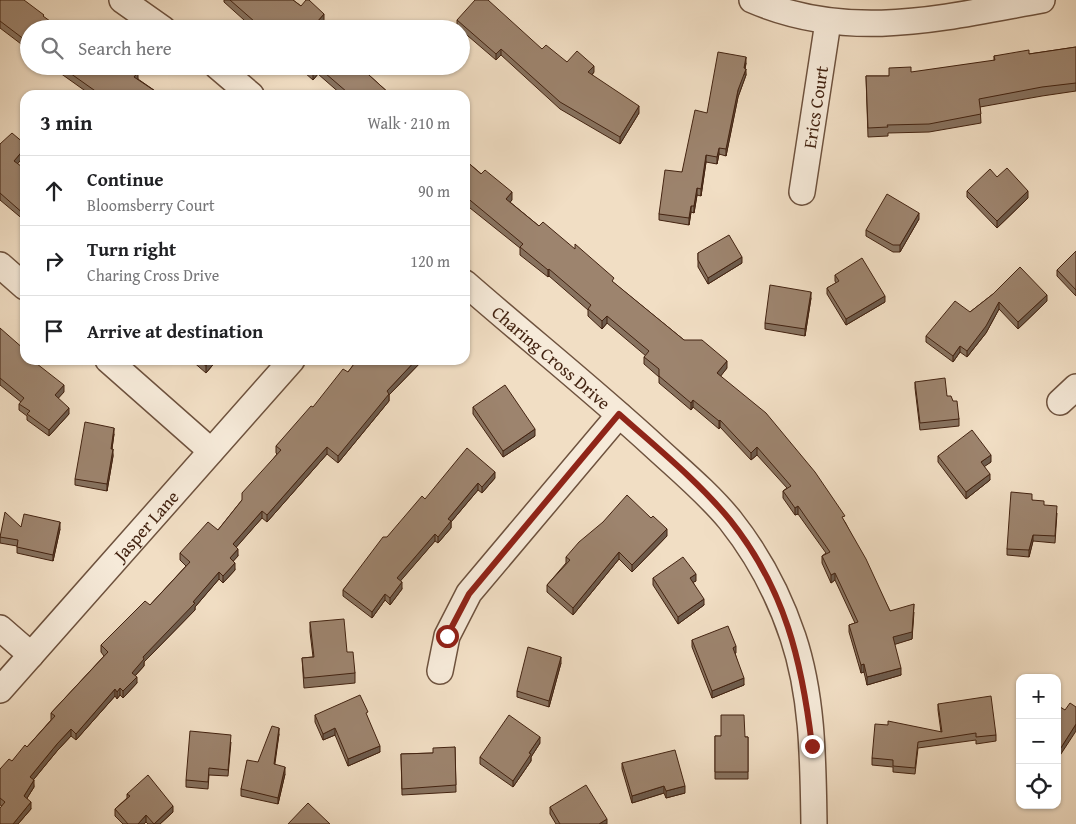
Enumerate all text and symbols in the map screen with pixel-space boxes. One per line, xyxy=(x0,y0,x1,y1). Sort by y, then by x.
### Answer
search box xyxy=(20,20,470,75)
icon: search xyxy=(38,34,66,62)
text: Search here xyxy=(78,34,172,62)
street label: Erics Court xyxy=(795,63,835,150)
text: 3 min xyxy=(40,107,92,138)
text: Walk · 210 m xyxy=(367,111,450,135)
text: Continue xyxy=(87,165,164,193)
icon: ahead xyxy=(40,177,68,205)
text: 90 m xyxy=(418,179,450,203)
text: Bloomsberry Court xyxy=(87,193,215,217)
text: Turn right xyxy=(87,235,176,263)
icon: right xyxy=(40,247,68,275)
text: 120 m xyxy=(410,249,450,273)
text: Charing Cross Drive xyxy=(87,263,219,287)
street label: Charing Cross Drive xyxy=(486,299,617,415)
icon: arrive xyxy=(40,317,68,345)
text: Arrive at destination xyxy=(87,317,263,345)
street label: Jasper Lane xyxy=(106,484,185,568)
route start xyxy=(436,625,459,648)
map controls xyxy=(1016,674,1061,809)
button: + xyxy=(1016,674,1061,719)
button: − xyxy=(1016,719,1061,764)
route end xyxy=(801,735,824,758)
button: locate xyxy=(1016,764,1061,809)

